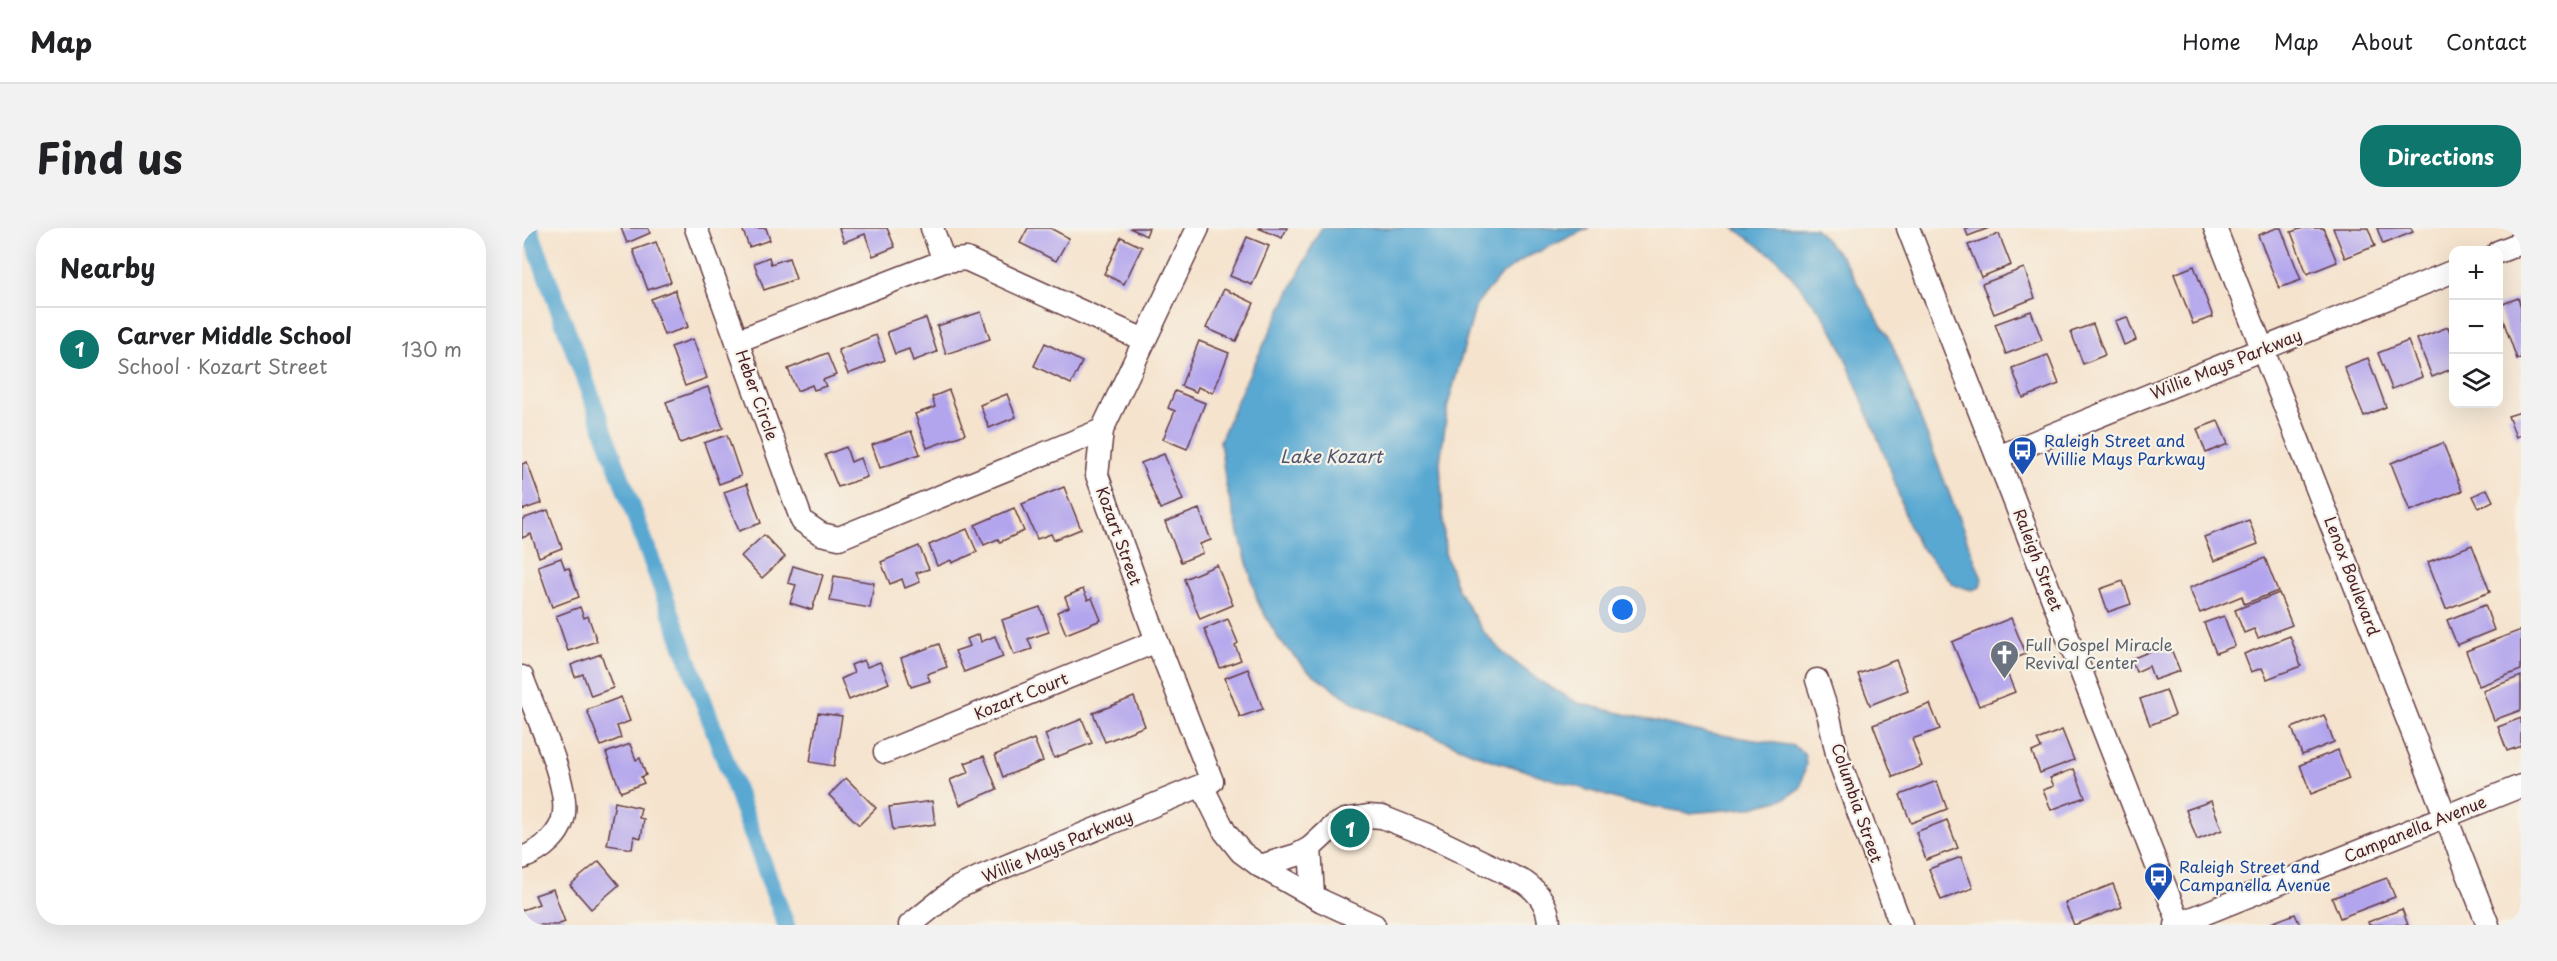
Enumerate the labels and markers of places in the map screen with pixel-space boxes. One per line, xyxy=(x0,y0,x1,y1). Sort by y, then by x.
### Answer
place label: Raleigh Street and Willie Mays Parkway xyxy=(2044,428,2206,470)
bus stop icon: Raleigh Street and Willie Mays Parkway xyxy=(2007,434,2039,476)
place label: Full Gospel Miracle Revival Center xyxy=(2025,632,2173,674)
church icon: Full Gospel Miracle Revival Center xyxy=(1988,638,2020,680)
pin: 1 xyxy=(1330,806,1370,850)
place label: Raleigh Street and Campanella Avenue xyxy=(2179,854,2331,896)
bus stop icon: Raleigh Street and Campanella Avenue xyxy=(2142,860,2174,902)

